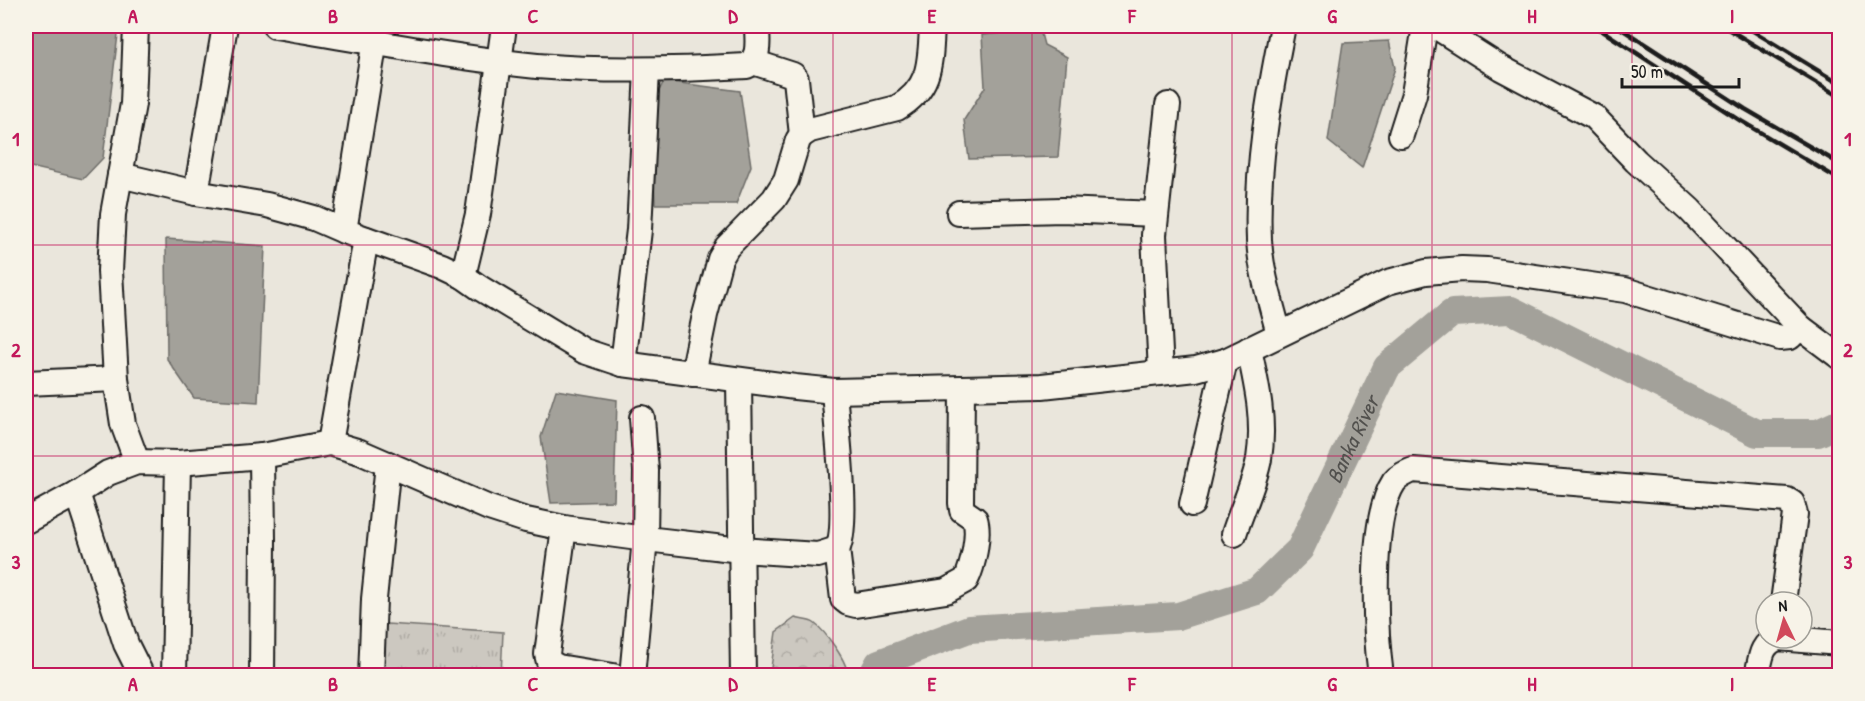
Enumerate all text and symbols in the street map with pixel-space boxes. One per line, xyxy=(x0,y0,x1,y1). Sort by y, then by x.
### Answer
text: A xyxy=(128,2,138,29)
text: B xyxy=(328,2,338,29)
text: C xyxy=(528,2,539,29)
text: D xyxy=(728,2,738,29)
text: E xyxy=(928,2,937,29)
text: F xyxy=(1127,2,1137,29)
text: G xyxy=(1327,2,1337,29)
text: H xyxy=(1527,2,1537,29)
text: I xyxy=(1730,2,1734,29)
scale bar xyxy=(1622,51,1739,89)
text: 50 m xyxy=(1631,59,1663,84)
text: 1 xyxy=(12,125,20,152)
text: 1 xyxy=(1844,125,1852,152)
text: 2 xyxy=(11,336,21,363)
text: 2 xyxy=(1843,336,1853,363)
water label: Banka River xyxy=(1319,388,1387,488)
text: 3 xyxy=(12,548,21,575)
text: 3 xyxy=(1844,548,1853,575)
north arrow xyxy=(1754,590,1814,650)
text: N xyxy=(1777,594,1788,616)
text: A xyxy=(128,670,138,697)
text: B xyxy=(328,670,338,697)
text: C xyxy=(528,670,539,697)
text: D xyxy=(728,670,738,697)
text: E xyxy=(928,670,937,697)
text: F xyxy=(1127,670,1137,697)
text: G xyxy=(1327,670,1337,697)
text: H xyxy=(1527,670,1537,697)
text: I xyxy=(1730,670,1734,697)

